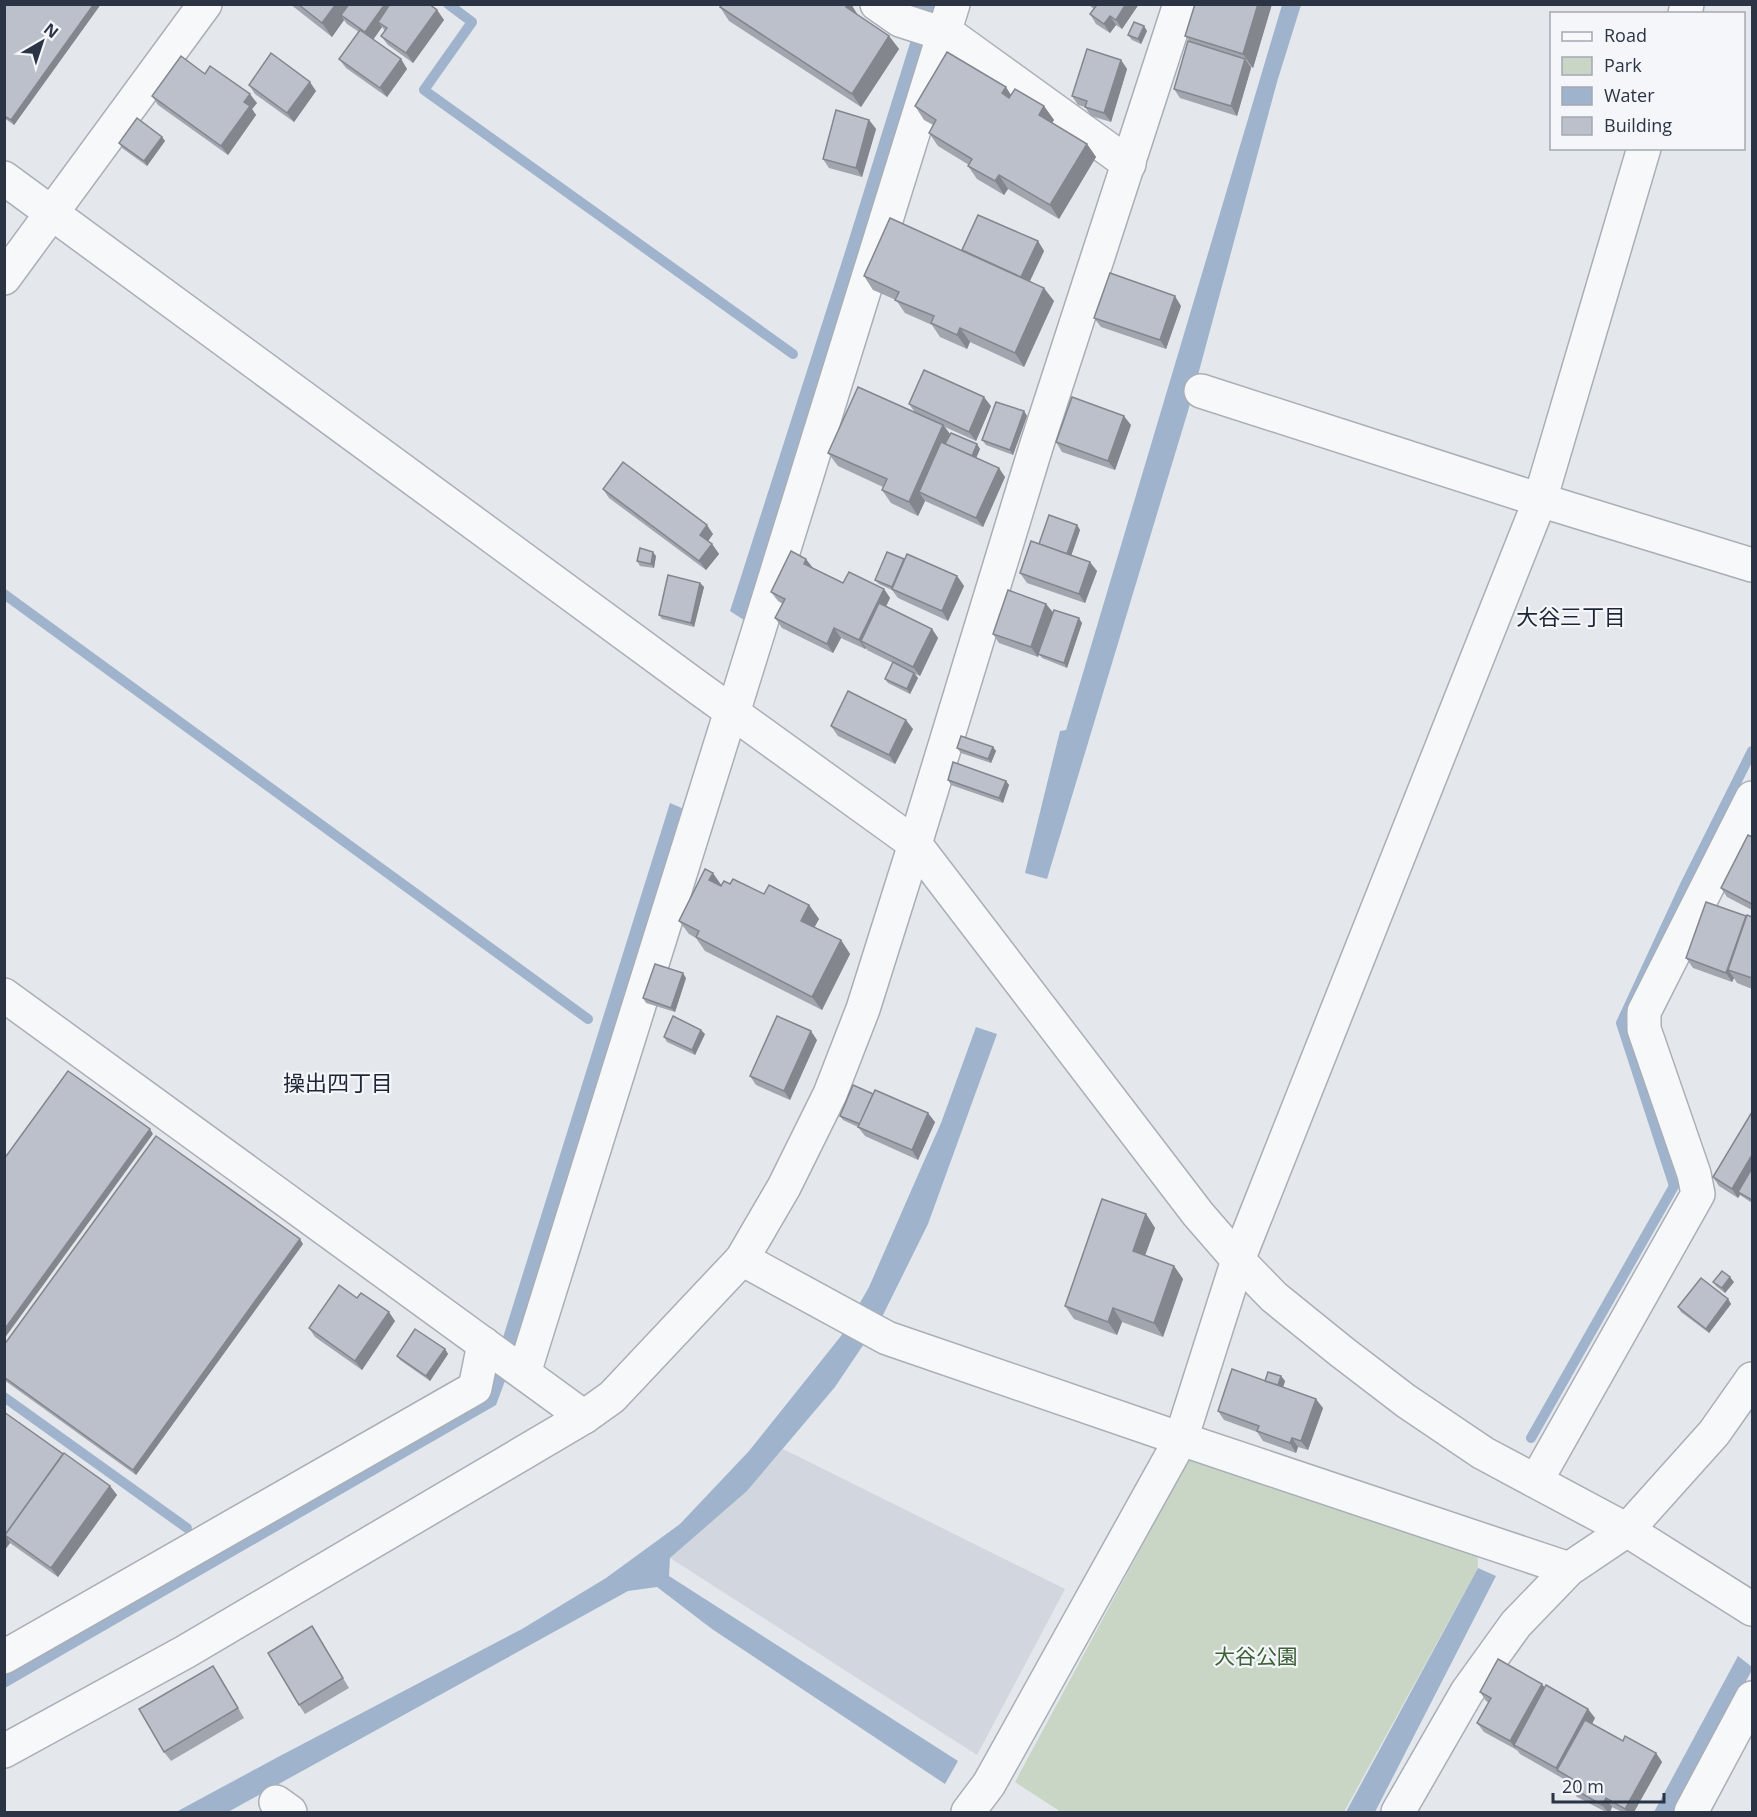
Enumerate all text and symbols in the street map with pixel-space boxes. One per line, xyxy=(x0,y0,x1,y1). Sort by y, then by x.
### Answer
north arrow xyxy=(12,12,72,72)
legend xyxy=(1550,12,1745,150)
text: N xyxy=(39,18,63,43)
text: Road xyxy=(1604,23,1647,47)
text: Park xyxy=(1604,53,1642,77)
text: Water xyxy=(1604,83,1655,107)
text: Building xyxy=(1604,113,1672,137)
district label: 大谷三丁目 xyxy=(1516,601,1626,631)
district label: 操出四丁目 xyxy=(283,1067,393,1097)
park label: 大谷公園 xyxy=(1214,1642,1298,1670)
scale bar xyxy=(1553,1766,1664,1804)
text: 20 m xyxy=(1562,1774,1604,1798)

